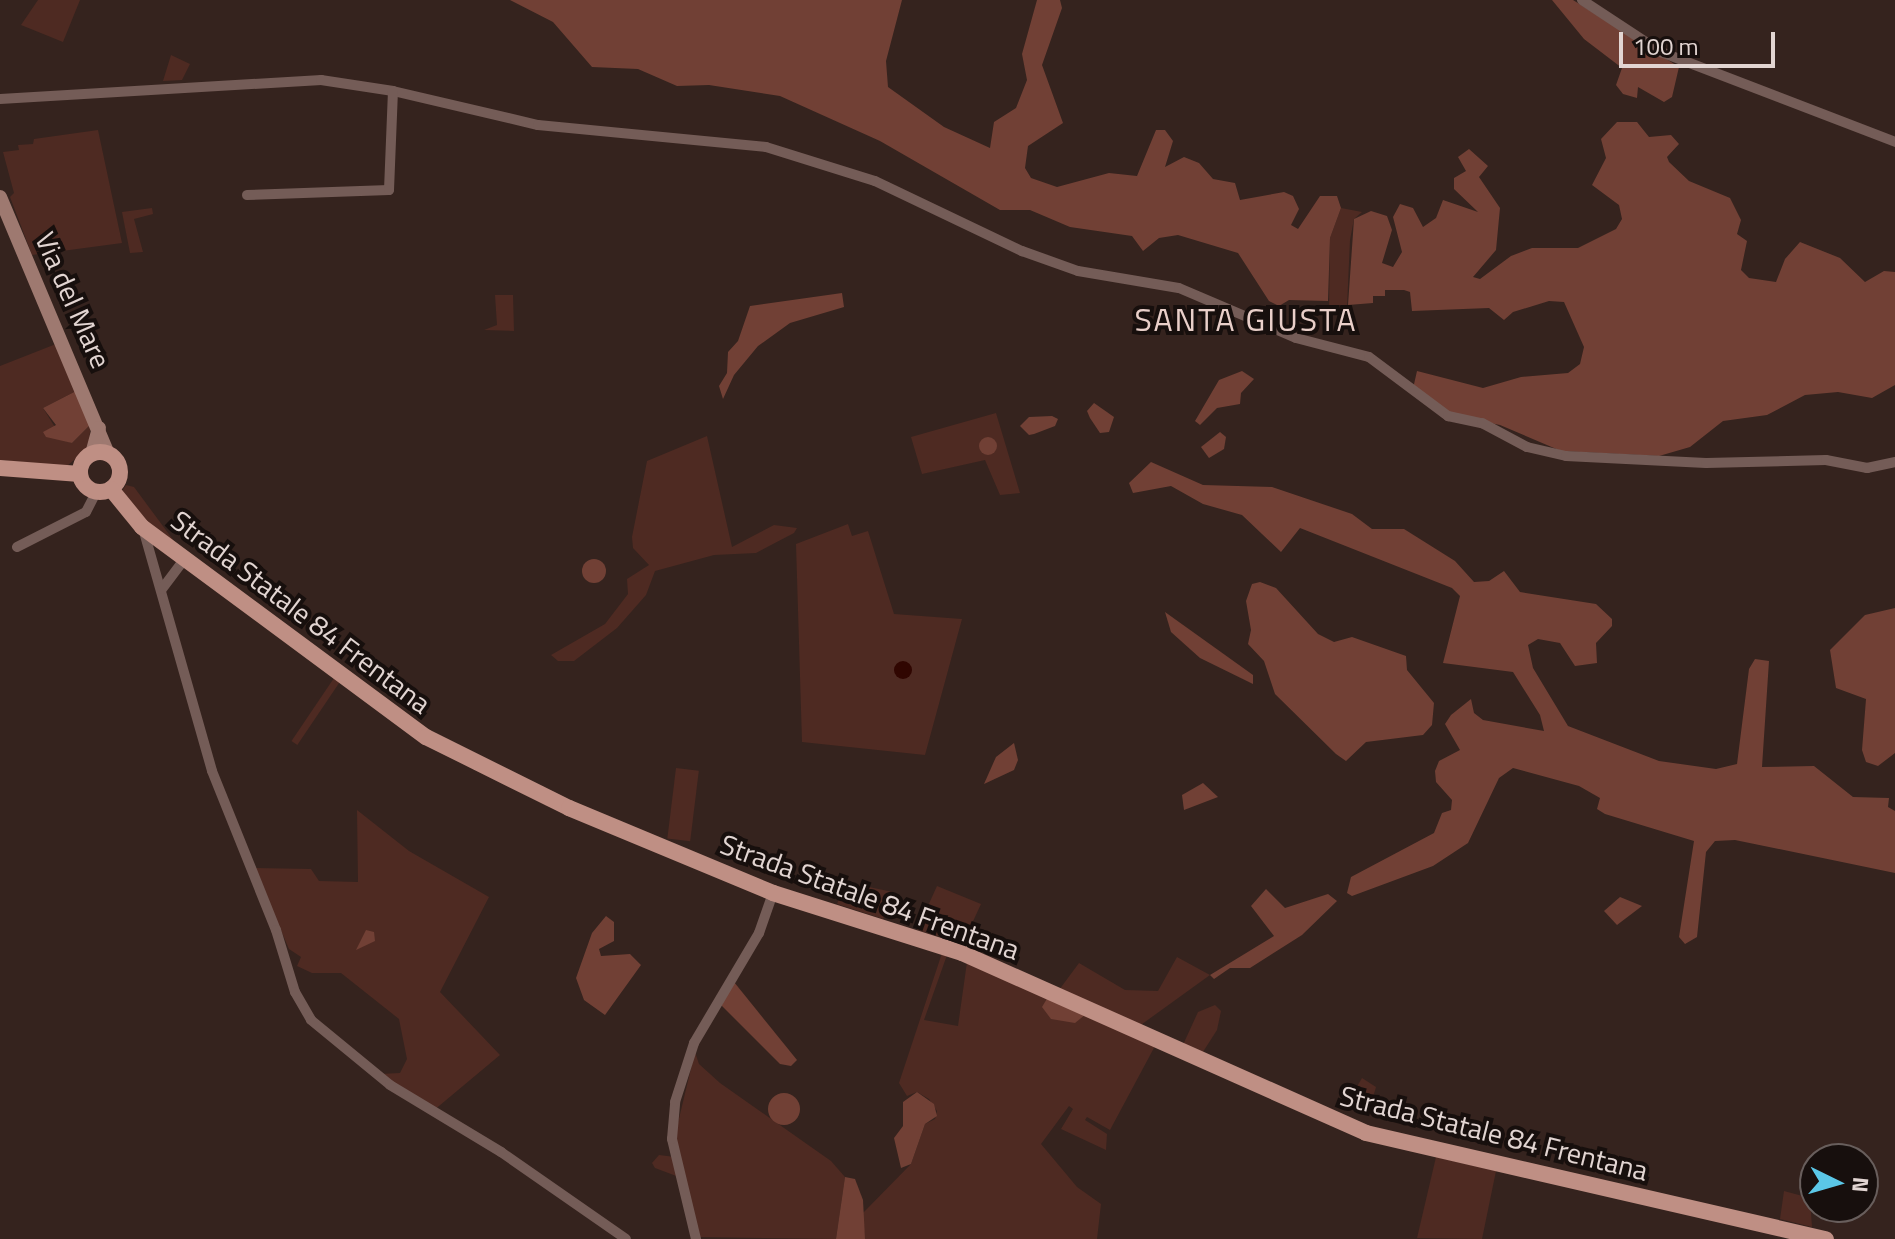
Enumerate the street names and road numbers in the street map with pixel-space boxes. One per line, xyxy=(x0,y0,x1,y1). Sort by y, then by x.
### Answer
street label: Via del Mare xyxy=(28,227,118,373)
street label: Strada Statale 84 Frentana xyxy=(165,504,437,720)
street label: Strada Statale 84 Frentana xyxy=(716,827,1024,967)
street label: Strada Statale 84 Frentana xyxy=(1337,1078,1651,1188)

